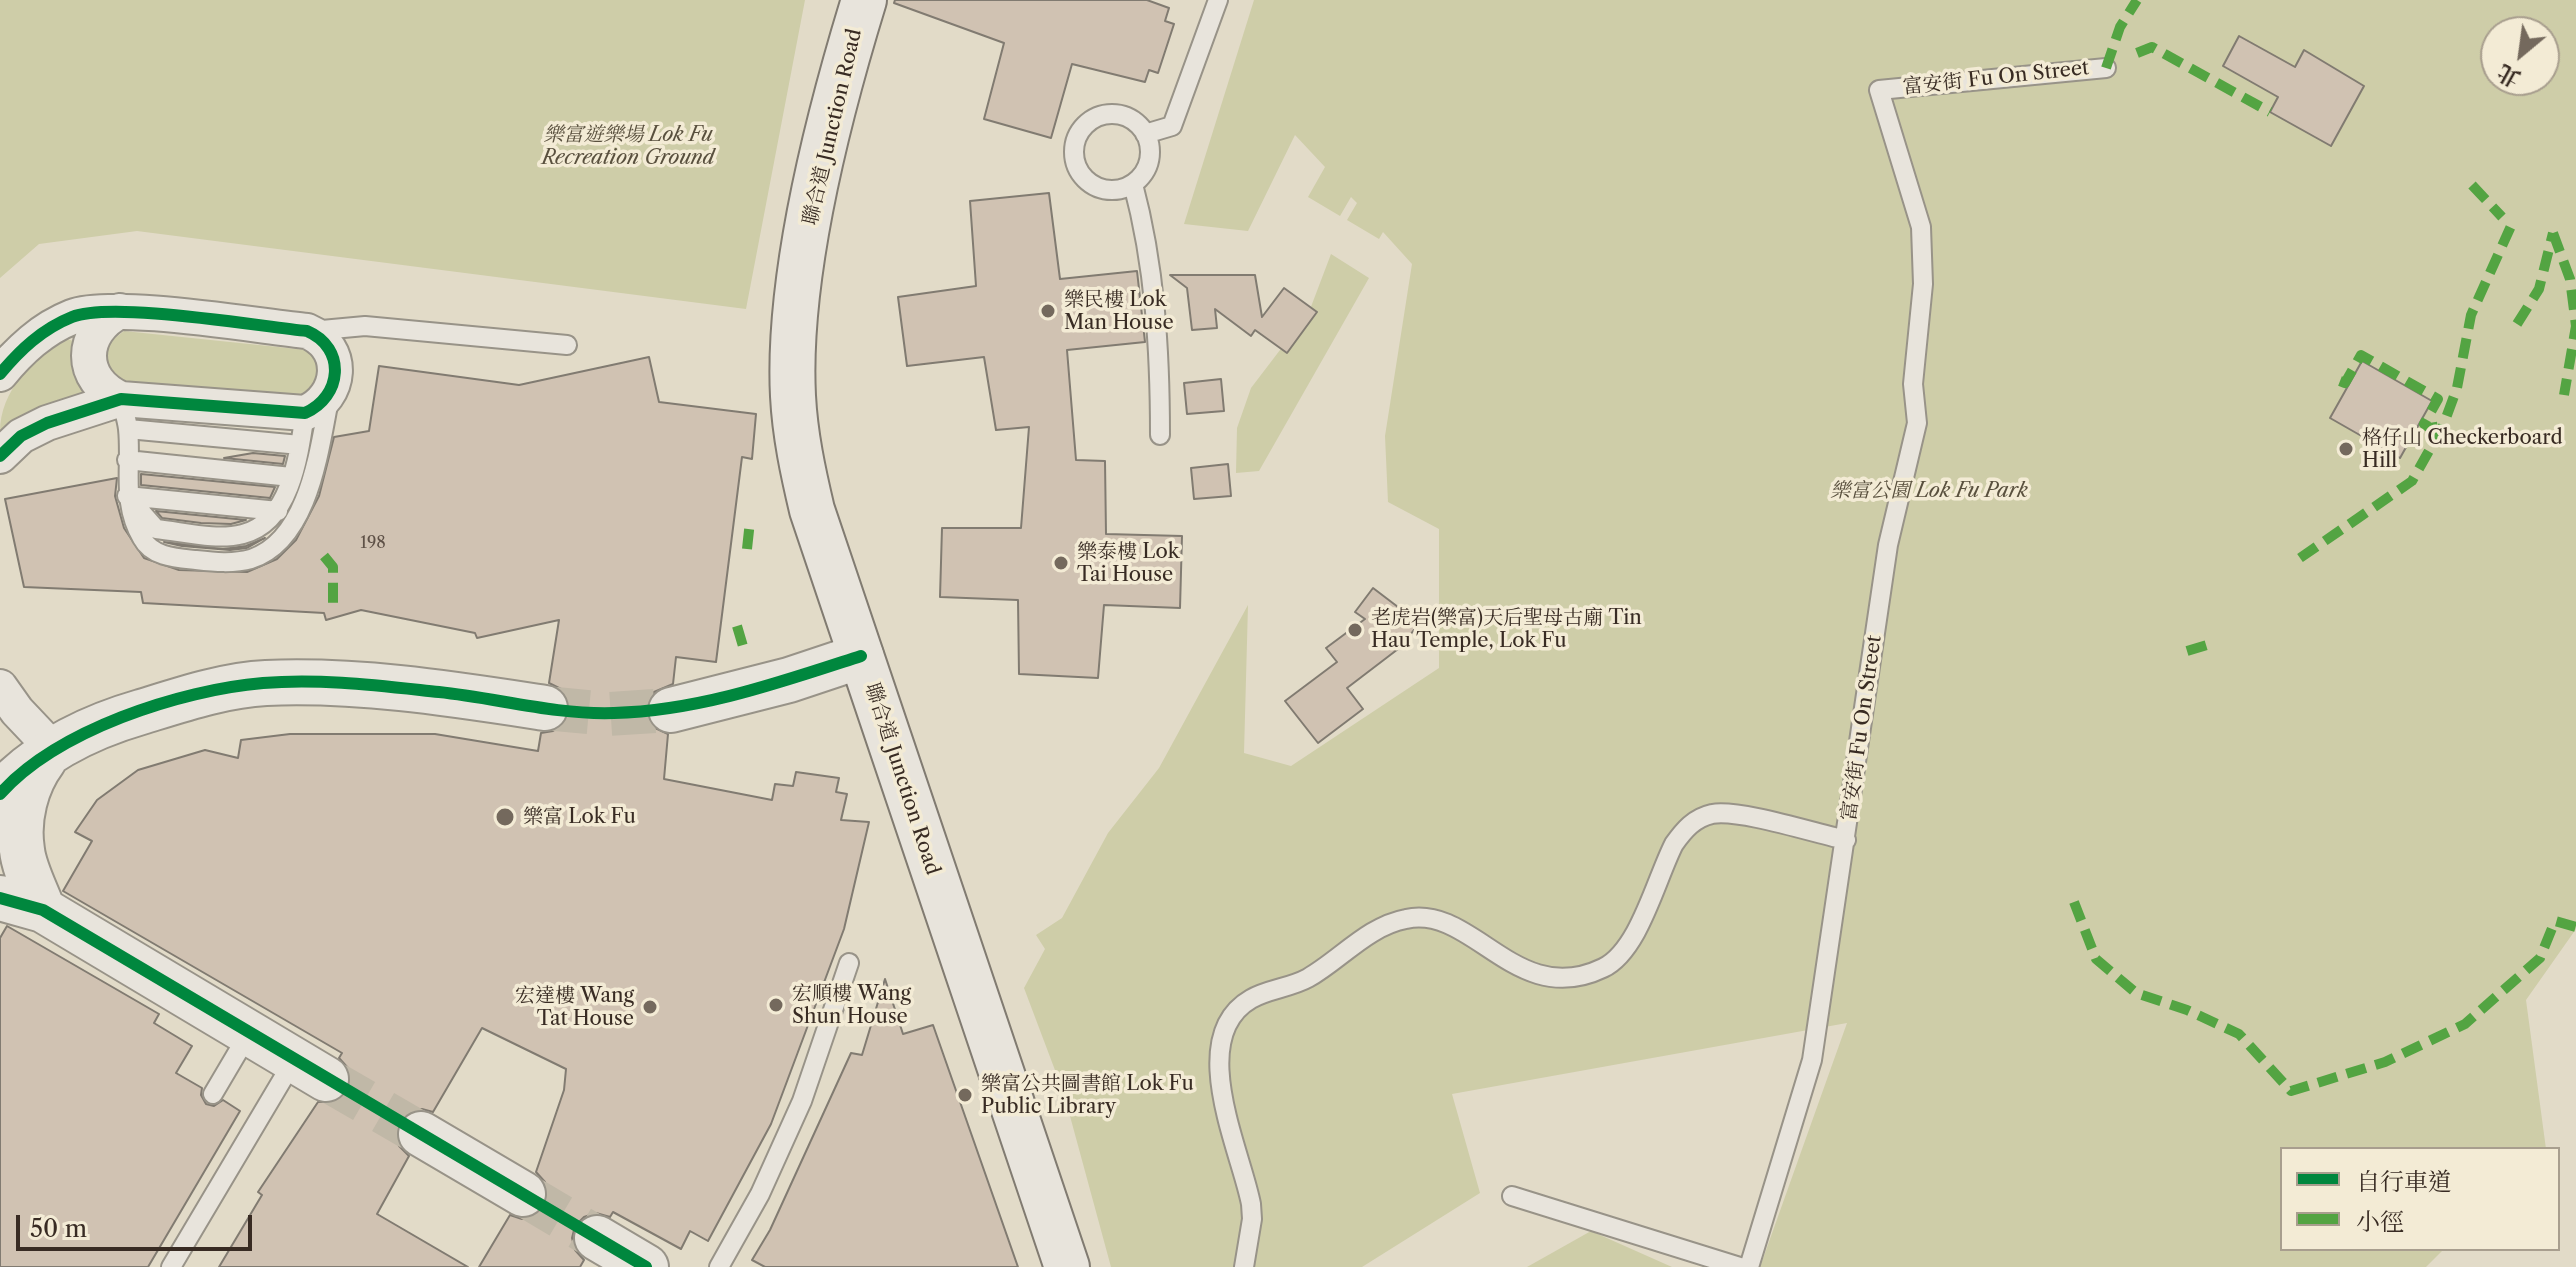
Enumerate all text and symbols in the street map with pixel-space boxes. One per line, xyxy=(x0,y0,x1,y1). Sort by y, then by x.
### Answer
north arrow xyxy=(2480,16,2560,96)
street label: 聯合道 Junction Road xyxy=(799,27,867,227)
street label: 富安街 Fu On Street xyxy=(1902,56,2090,100)
text: 北 xyxy=(2493,59,2525,93)
park label: 樂富遊樂場 Lok Fu Recreation Ground xyxy=(542,123,714,170)
place label: 樂民樓 Lok Man House xyxy=(1064,288,1174,335)
marker: 樂民樓 Lok Man House xyxy=(1039,302,1057,320)
place label: 格仔山 Checkerboard Hill xyxy=(2362,426,2563,473)
marker: 格仔山 Checkerboard Hill xyxy=(2337,440,2355,458)
park label: 樂富公園 Lok Fu Park xyxy=(1830,479,2028,503)
house number: 198 xyxy=(360,533,386,553)
place label: 樂泰樓 Lok Tai House xyxy=(1077,540,1179,587)
marker: 樂泰樓 Lok Tai House xyxy=(1052,554,1070,572)
place label: 老虎岩(樂富)天后聖母古廟 Tin Hau Temple, Lok Fu xyxy=(1371,606,1642,653)
marker: 老虎岩(樂富)天后聖母古廟 Tin Hau Temple, Lok Fu xyxy=(1346,621,1364,639)
street label: 富安街 Fu On Street xyxy=(1837,634,1887,822)
street label: 聯合道 Junction Road xyxy=(860,680,944,878)
place label: 樂富 Lok Fu xyxy=(523,805,636,829)
marker: 樂富 Lok Fu xyxy=(494,806,516,828)
place label: 宏順樓 Wang Shun House xyxy=(792,982,911,1029)
place label: 宏達樓 Wang Tat House xyxy=(515,984,634,1031)
marker: 宏順樓 Wang Shun House xyxy=(767,996,785,1014)
marker: 宏達樓 Wang Tat House xyxy=(641,998,659,1016)
place label: 樂富公共圖書館 Lok Fu Public Library xyxy=(981,1072,1194,1119)
marker: 樂富公共圖書館 Lok Fu Public Library xyxy=(956,1086,974,1104)
legend xyxy=(2280,1147,2560,1251)
text: 自行車道 xyxy=(2356,1167,2452,1196)
scale bar xyxy=(20,1199,256,1249)
text: 小徑 xyxy=(2356,1207,2404,1236)
text: 50 m xyxy=(30,1214,87,1243)

